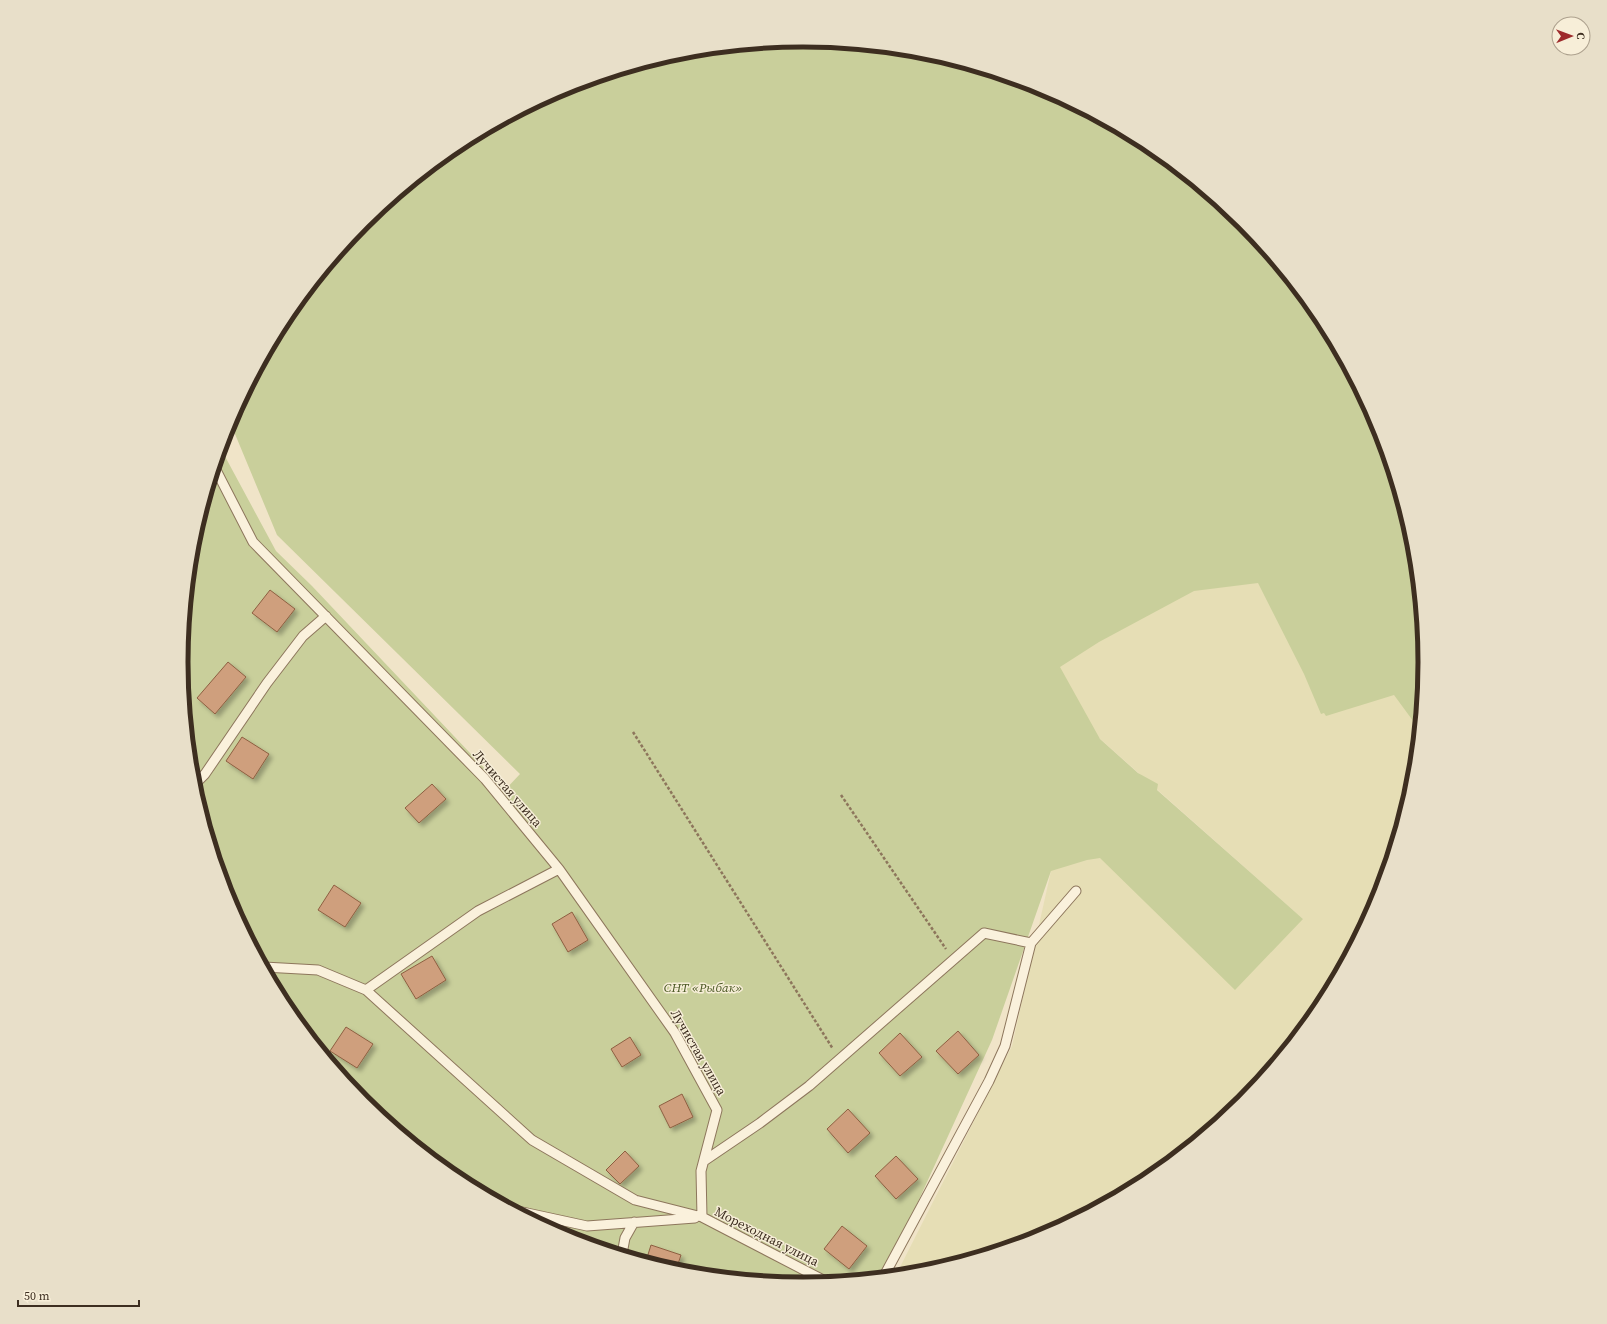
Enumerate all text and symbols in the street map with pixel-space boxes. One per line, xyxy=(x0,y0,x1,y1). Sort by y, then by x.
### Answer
north arrow xyxy=(1551,16,1591,56)
text: С xyxy=(1573,32,1588,40)
street label: Лучистая улица xyxy=(469,746,546,831)
park label: СНТ «Рыбак» xyxy=(664,979,742,996)
street label: Лучистая улица xyxy=(667,1006,730,1099)
street label: Мореходная улица xyxy=(712,1203,822,1270)
scale bar xyxy=(18,1282,139,1308)
text: 50 m xyxy=(24,1288,50,1304)

